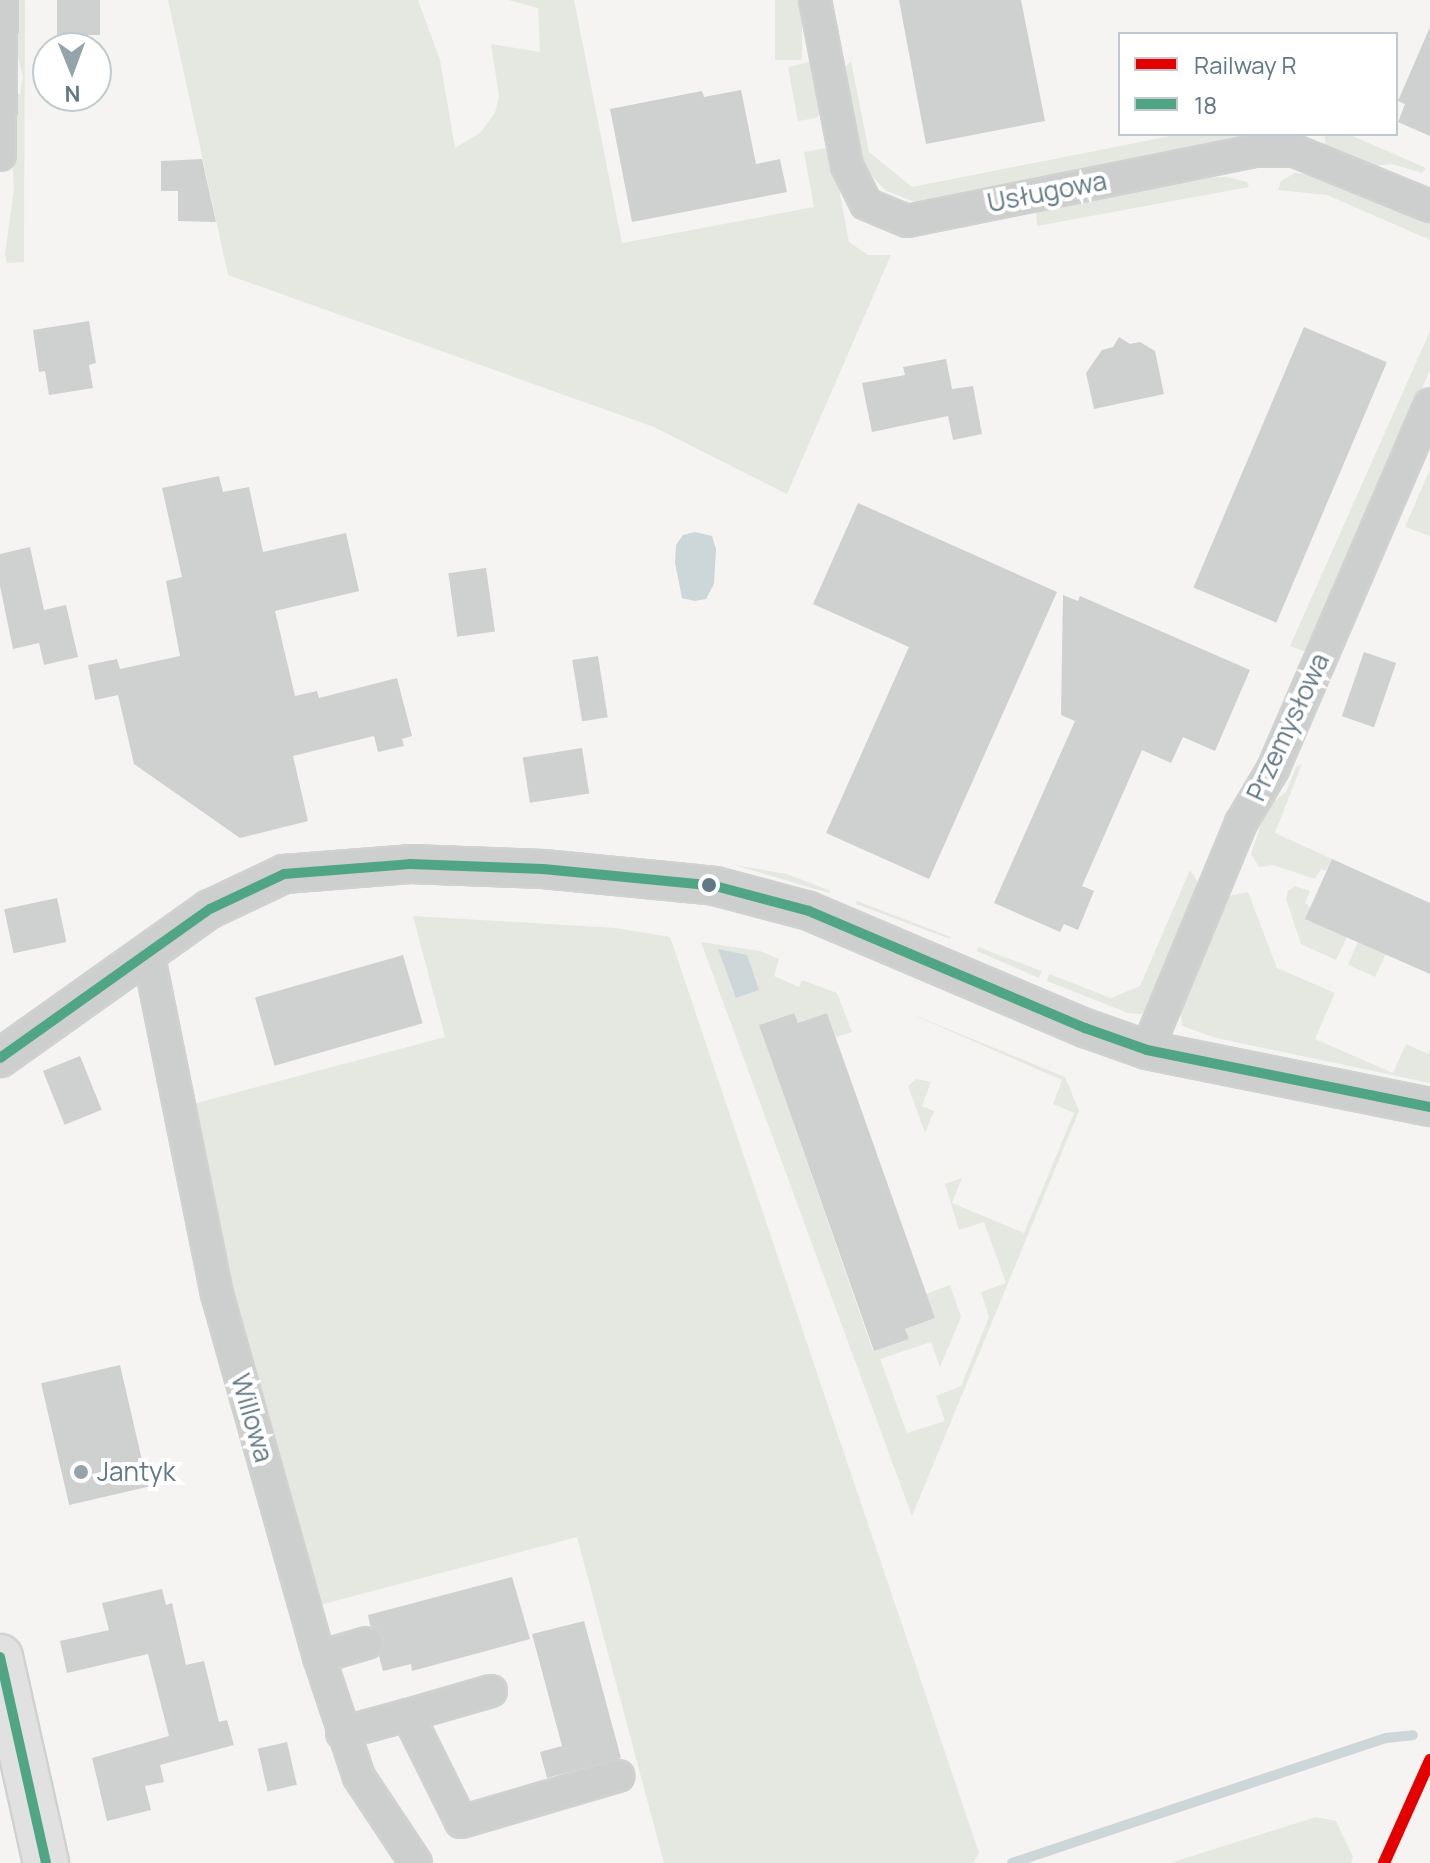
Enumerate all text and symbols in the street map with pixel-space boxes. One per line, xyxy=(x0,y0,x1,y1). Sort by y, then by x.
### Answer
north arrow xyxy=(32,32,112,112)
legend xyxy=(1118,32,1398,136)
text: Railway R xyxy=(1194,48,1297,81)
text: N xyxy=(64,79,81,109)
text: 18 xyxy=(1194,88,1217,121)
street label: Usługowa xyxy=(985,165,1109,219)
street label: Przemysłowa xyxy=(1240,648,1336,806)
unlabelled marker xyxy=(701,877,717,893)
street label: Willowa xyxy=(225,1370,279,1466)
place label: Jantyk xyxy=(97,1456,176,1488)
marker: Jantyk xyxy=(72,1463,90,1481)

